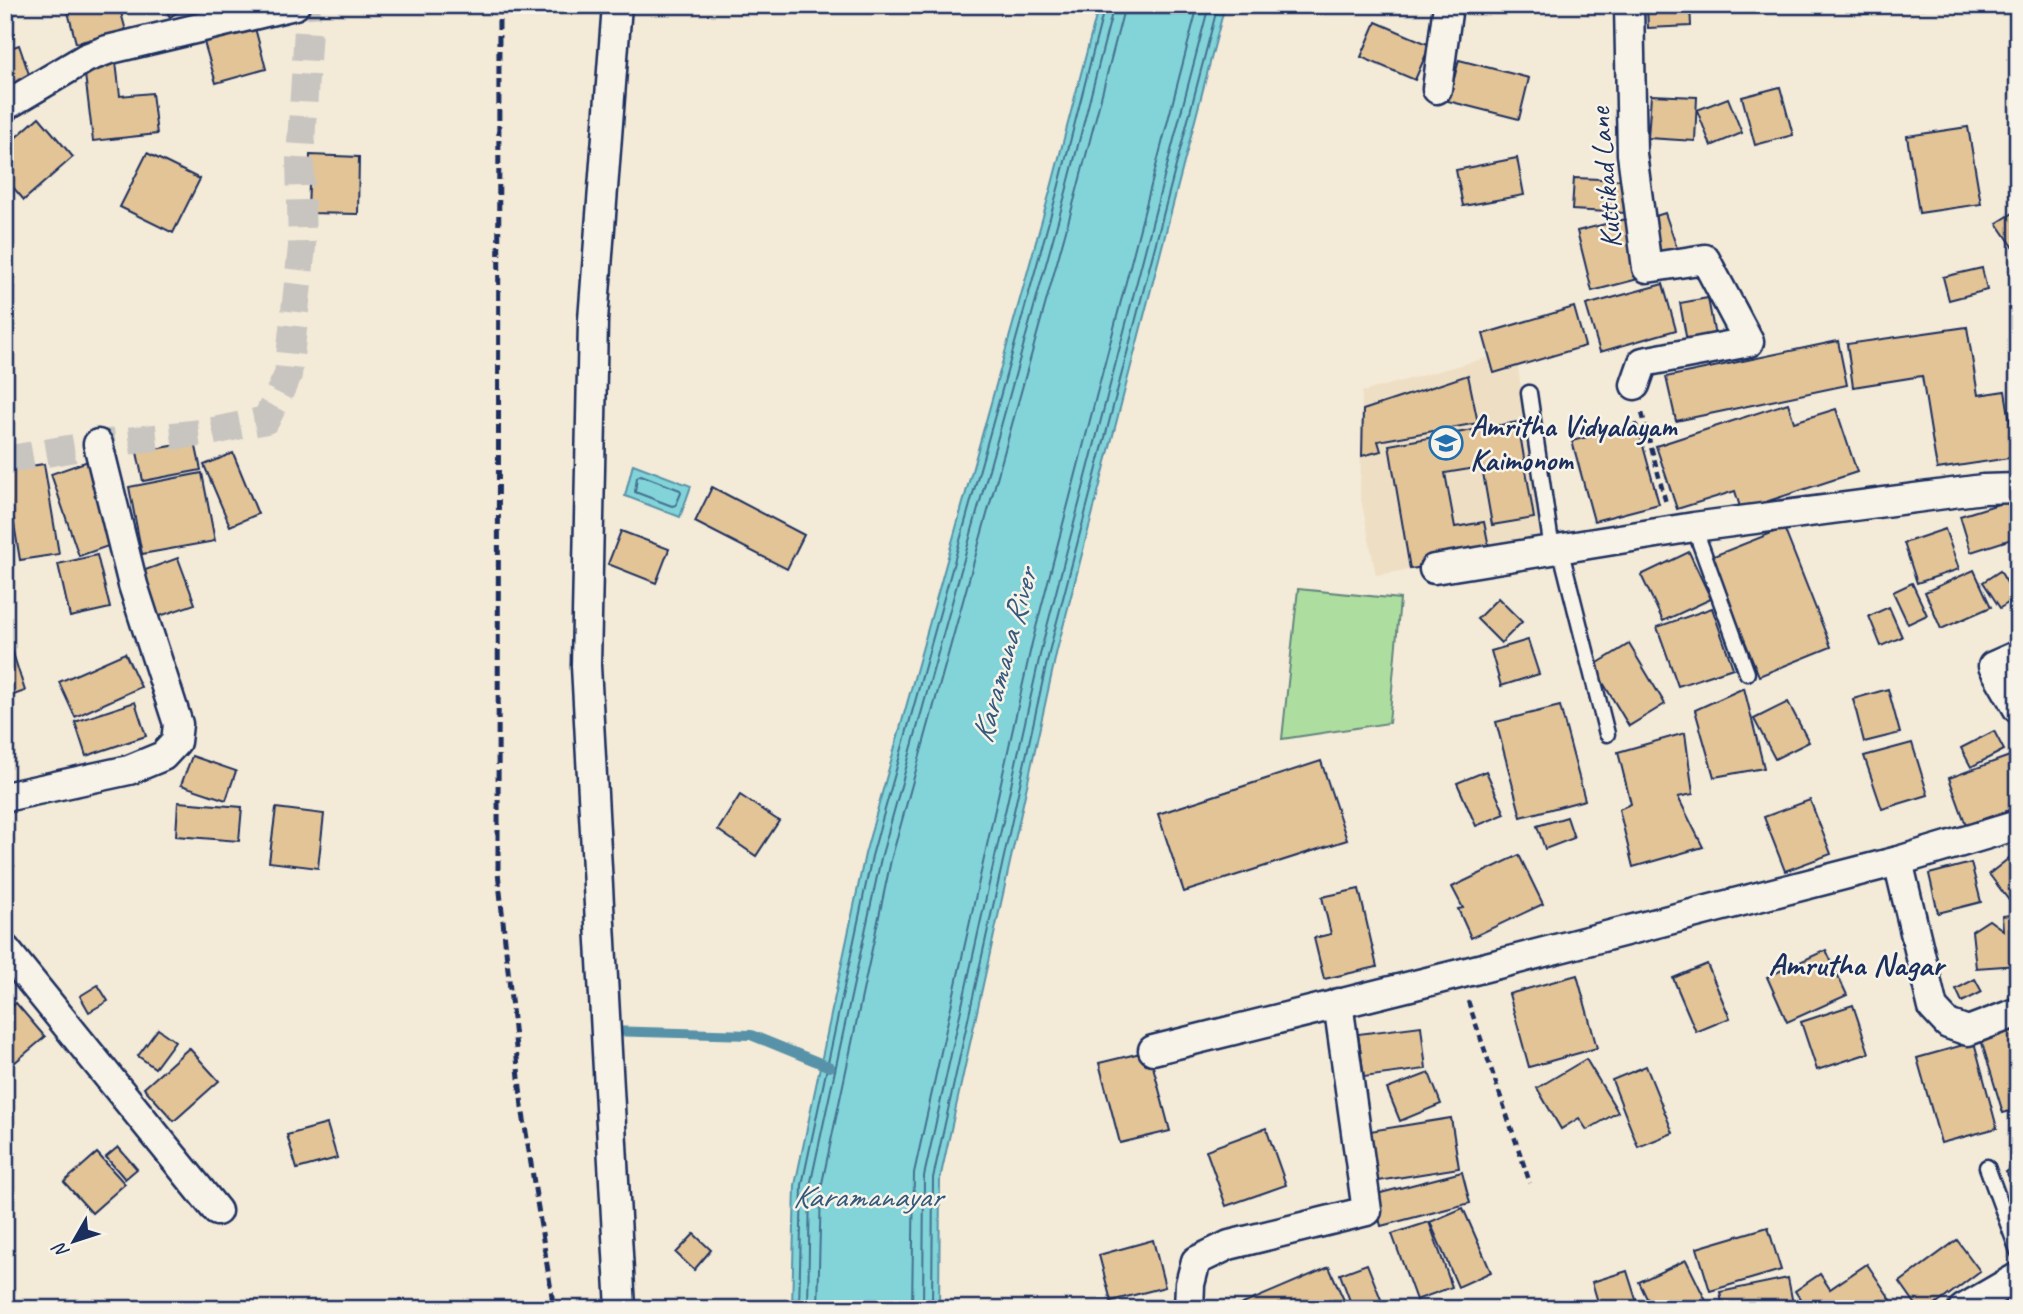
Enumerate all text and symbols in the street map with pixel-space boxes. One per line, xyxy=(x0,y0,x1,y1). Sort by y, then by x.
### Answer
street label: Kuttikad Lane xyxy=(1580,104,1630,250)
place label: Amritha Vidyalayam Kaimonom xyxy=(1470,407,1678,479)
school or university icon: Amritha Vidyalayam Kaimonom xyxy=(1427,424,1465,462)
water label: Karamana River xyxy=(961,561,1048,747)
district label: Amrutha Nagar xyxy=(1768,944,1947,985)
water label: Karamanayar xyxy=(793,1176,946,1217)
north arrow xyxy=(38,1206,108,1276)
text: N xyxy=(47,1236,75,1263)

